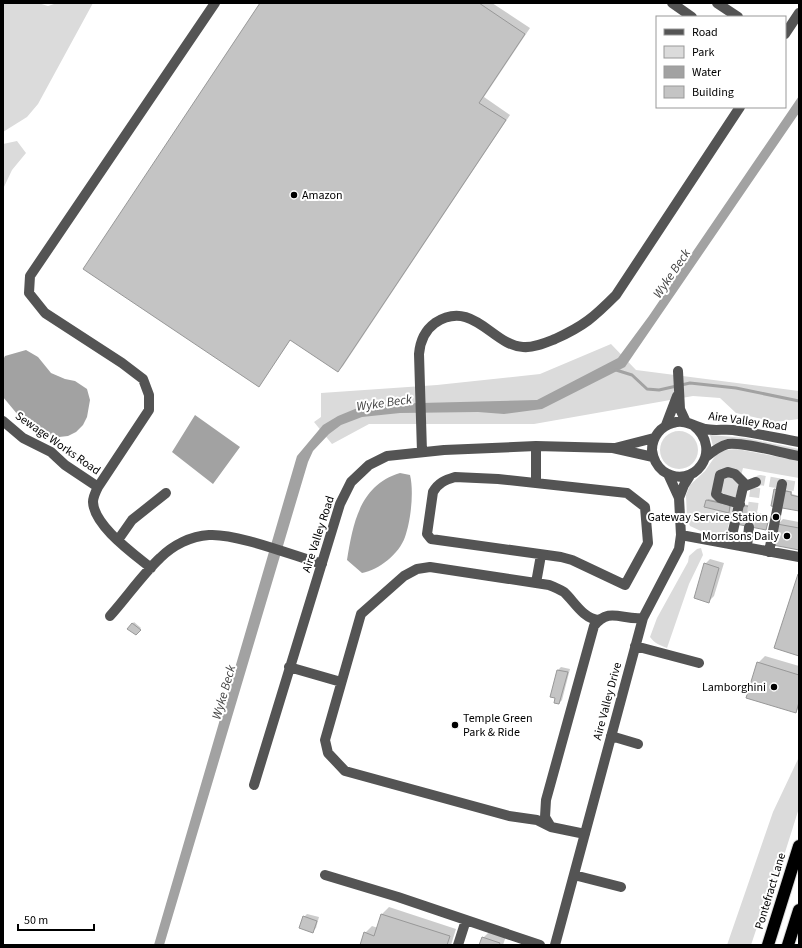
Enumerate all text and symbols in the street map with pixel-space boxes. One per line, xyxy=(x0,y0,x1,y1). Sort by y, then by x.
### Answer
legend xyxy=(656,16,786,108)
text: Road xyxy=(692,24,718,41)
text: Park xyxy=(692,44,714,61)
text: Water xyxy=(692,64,722,81)
text: Building xyxy=(692,84,734,101)
place label: Amazon xyxy=(302,187,343,204)
marker: Amazon xyxy=(289,190,299,200)
water label: Wyke Beck xyxy=(649,245,695,302)
water label: Wyke Beck xyxy=(355,390,414,416)
street label: Sewage Works Road xyxy=(12,408,104,479)
street label: Aire Valley Road xyxy=(707,408,789,435)
street label: Aire Valley Road xyxy=(298,494,339,575)
place label: Gateway Service Station xyxy=(647,509,768,526)
marker: Gateway Service Station xyxy=(771,512,781,522)
place label: Morrisons Daily xyxy=(702,528,779,545)
marker: Morrisons Daily xyxy=(782,531,792,541)
street label: Aire Valley Drive xyxy=(589,660,626,742)
water label: Wyke Beck xyxy=(208,662,241,722)
place label: Lamborghini xyxy=(702,679,766,696)
marker: Lamborghini xyxy=(769,682,779,692)
place label: Temple Green Park & Ride xyxy=(463,710,533,741)
marker: Temple Green Park & Ride xyxy=(450,720,460,730)
street label: Pontefract Lane xyxy=(751,851,790,931)
scale bar xyxy=(18,906,94,932)
text: 50 m xyxy=(24,912,48,929)

